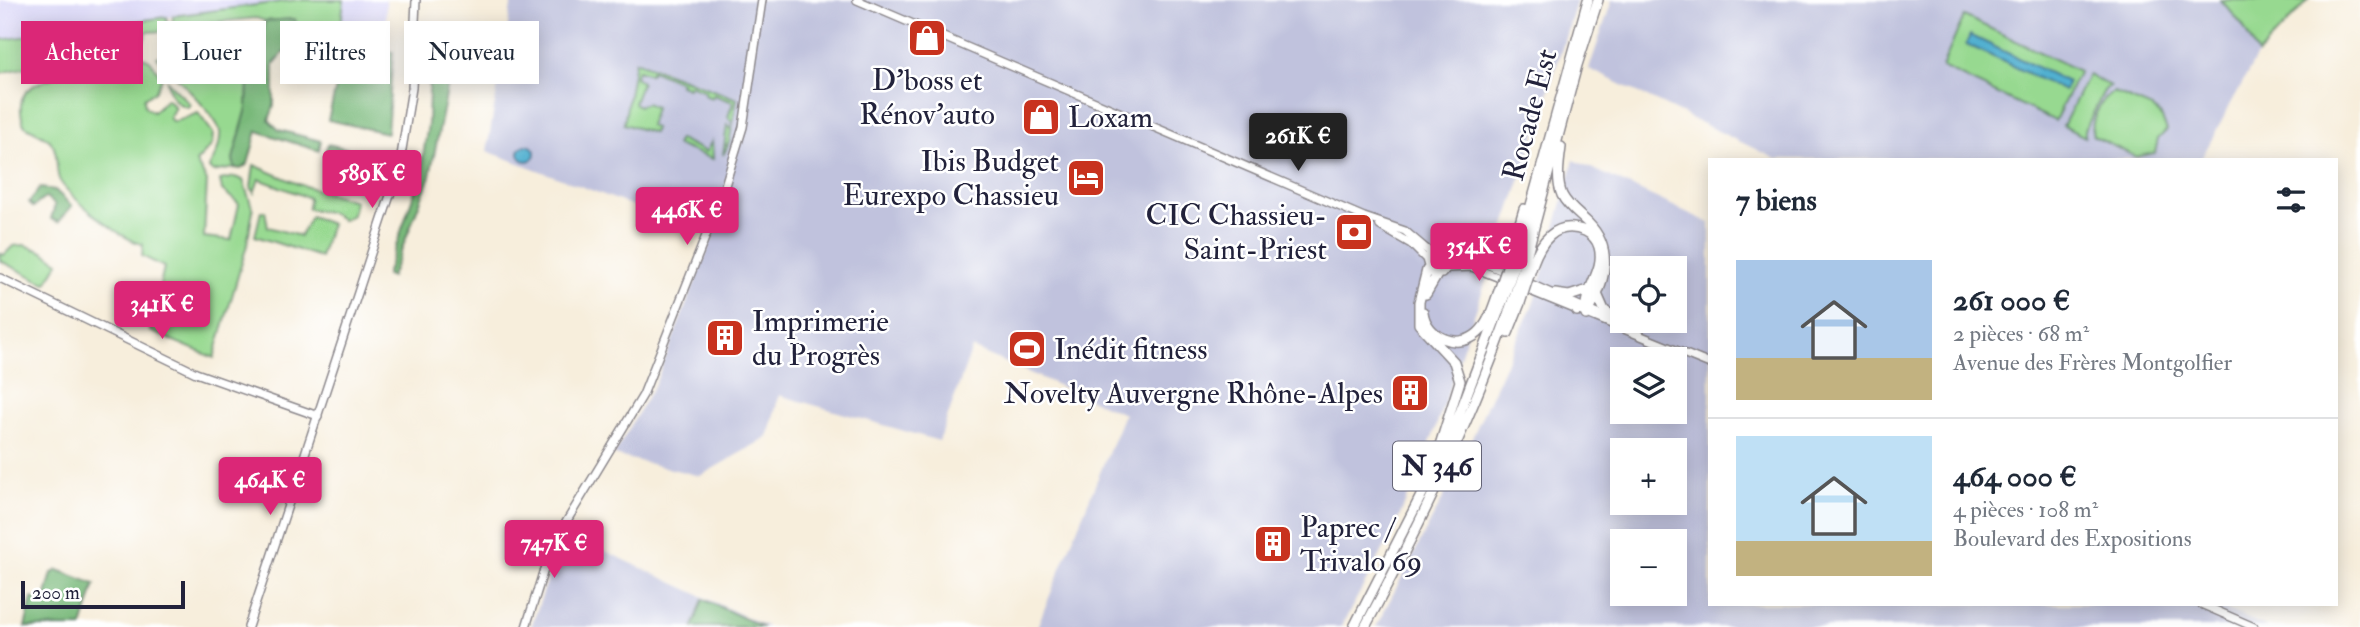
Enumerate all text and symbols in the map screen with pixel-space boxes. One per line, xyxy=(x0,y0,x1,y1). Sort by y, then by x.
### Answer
shop icon: D'boss et Rénov'auto xyxy=(906,17,948,59)
chip: Acheter xyxy=(21,21,143,84)
chip: Louer xyxy=(157,21,266,84)
chip: Filtres xyxy=(280,21,390,84)
chip: Nouveau xyxy=(404,21,539,84)
street label: Rocade Est xyxy=(1495,45,1565,185)
place label: D'boss et Rénov'auto xyxy=(859,62,995,133)
shop icon: Loxam xyxy=(1020,96,1062,138)
place label: Loxam xyxy=(1068,99,1153,136)
pin: 261K € xyxy=(1241,114,1355,173)
text: 261K € xyxy=(1265,121,1331,150)
place label: Ibis Budget Eurexpo Chassieu xyxy=(842,143,1059,214)
pin: 589K € xyxy=(315,150,429,210)
hotel icon: Ibis Budget Eurexpo Chassieu xyxy=(1065,157,1107,199)
text: 589K € xyxy=(338,158,406,187)
icon: filters xyxy=(2272,181,2310,219)
text: 7 biens xyxy=(1736,182,1817,219)
pin: 446K € xyxy=(630,188,744,247)
text: 446K € xyxy=(652,195,722,224)
place label: CIC Chassieu- Saint-Priest xyxy=(1146,197,1327,268)
bank icon: CIC Chassieu- Saint-Priest xyxy=(1333,211,1375,253)
pin: 354K € xyxy=(1422,224,1536,283)
text: 354K € xyxy=(1446,231,1512,260)
map controls xyxy=(1610,256,1687,606)
button: locate xyxy=(1610,256,1687,333)
pin: 341K € xyxy=(105,282,219,341)
text: 261 000 € xyxy=(1953,282,2070,319)
icon: home xyxy=(1792,288,1876,372)
text: 341K € xyxy=(130,289,194,318)
place label: Imprimerie du Progrès xyxy=(752,303,889,374)
building icon: Imprimerie du Progrès xyxy=(704,317,746,359)
text: 2 pièces · 68 m² xyxy=(1953,319,2089,348)
sports icon: Inédit fitness xyxy=(1006,328,1048,370)
place label: Inédit fitness xyxy=(1054,331,1208,368)
button: layers xyxy=(1610,347,1687,424)
text: Avenue des Frères Montgolfier xyxy=(1953,348,2232,377)
building icon: Novelty Auvergne Rhône-Alpes xyxy=(1389,372,1431,414)
place label: Novelty Auvergne Rhône-Alpes xyxy=(1004,375,1383,412)
button: + xyxy=(1610,438,1687,515)
road number: N 346 xyxy=(1393,442,1481,490)
pin: 464K € xyxy=(213,458,327,517)
text: 464 000 € xyxy=(1953,458,2077,495)
icon: home xyxy=(1792,464,1876,548)
text: 464K € xyxy=(235,465,305,494)
text: 4 pièces · 108 m² xyxy=(1953,495,2098,524)
place label: Paprec / Trivalo 69 xyxy=(1300,509,1422,580)
pin: 747K € xyxy=(497,520,611,580)
building icon: Paprec / Trivalo 69 xyxy=(1252,523,1294,565)
text: Boulevard des Expositions xyxy=(1953,524,2192,553)
text: 747K € xyxy=(521,528,587,557)
button: − xyxy=(1610,529,1687,606)
scale bar xyxy=(21,578,186,610)
text: 200 m xyxy=(32,581,80,605)

